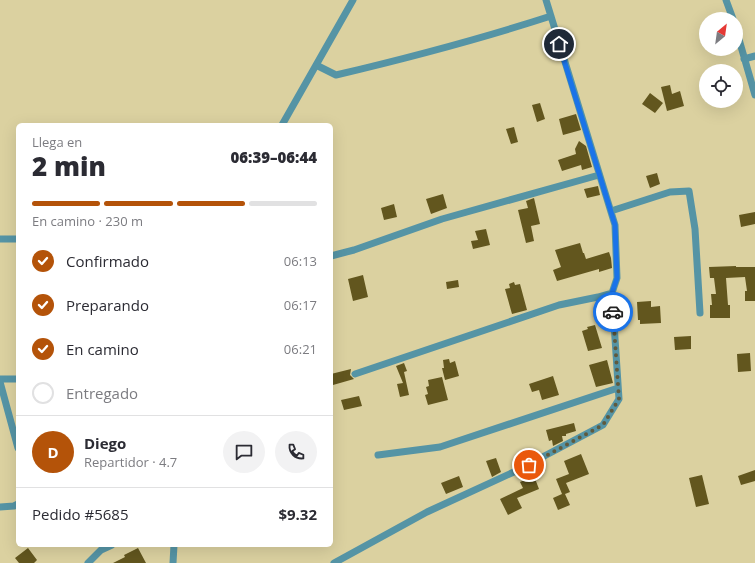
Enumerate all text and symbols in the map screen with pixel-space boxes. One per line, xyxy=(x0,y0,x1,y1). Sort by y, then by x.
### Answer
north arrow xyxy=(699,12,743,56)
map controls xyxy=(699,12,743,108)
pin xyxy=(542,27,576,61)
icon: home xyxy=(548,33,570,55)
button: locate xyxy=(699,64,743,108)
text: Llega en xyxy=(32,133,82,151)
text: 06:39–06:44 xyxy=(231,147,317,167)
text: 2 min xyxy=(32,148,106,184)
text: En camino · 230 m xyxy=(32,212,143,230)
icon: check xyxy=(32,250,54,272)
text: Confirmado xyxy=(66,251,149,271)
text: 06:13 xyxy=(284,252,317,270)
courier xyxy=(593,292,633,332)
icon: check xyxy=(32,294,54,316)
text: Preparando xyxy=(66,295,149,315)
text: 06:17 xyxy=(284,296,317,314)
icon: car xyxy=(602,301,624,323)
icon: check xyxy=(32,338,54,360)
text: En camino xyxy=(66,339,139,359)
text: 06:21 xyxy=(284,340,317,358)
text: Entregado xyxy=(66,383,138,403)
button: chat xyxy=(223,431,265,473)
button: phone xyxy=(275,431,317,473)
text: Diego xyxy=(84,433,126,453)
text: D xyxy=(47,442,59,462)
pin xyxy=(512,448,546,482)
text: Repartidor · 4.7 xyxy=(84,453,177,471)
icon: bag xyxy=(518,454,540,476)
text: Pedido #5685 xyxy=(32,504,129,524)
text: $9.32 xyxy=(278,504,317,524)

